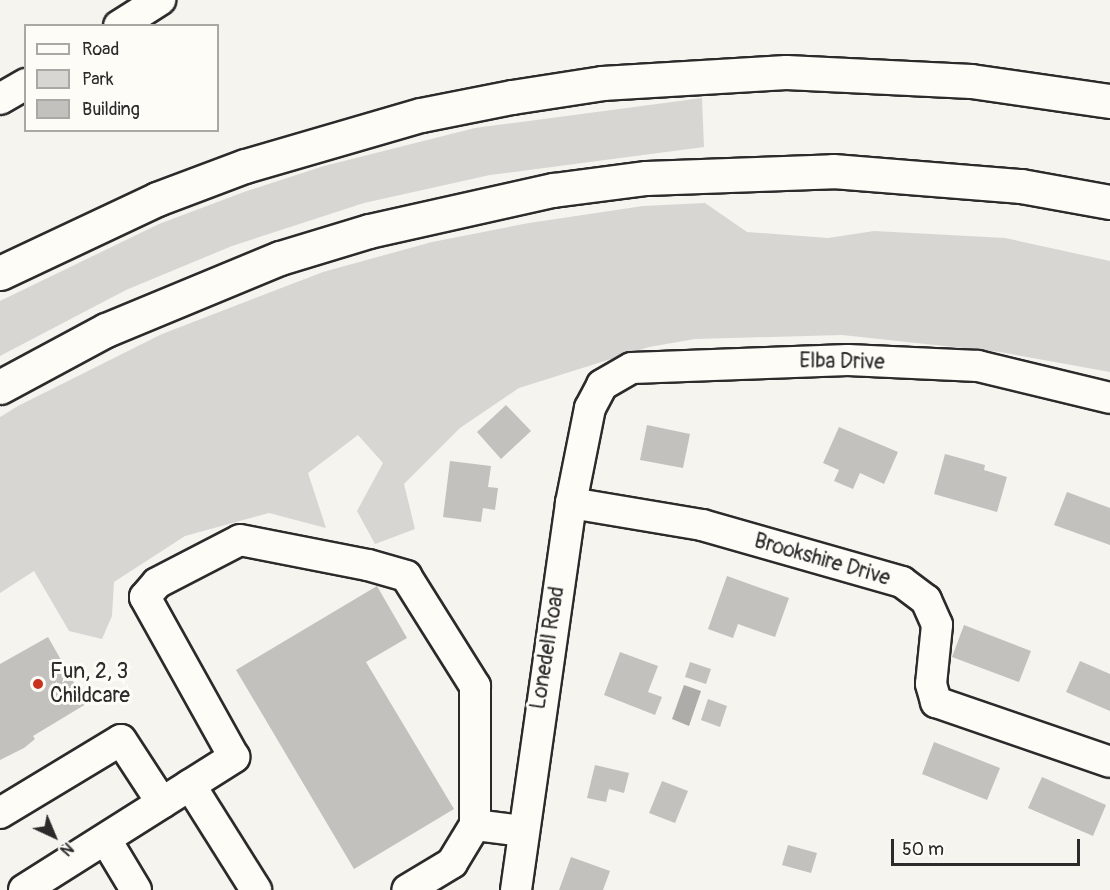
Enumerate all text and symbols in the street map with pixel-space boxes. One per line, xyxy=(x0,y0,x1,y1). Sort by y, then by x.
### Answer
legend xyxy=(24,24,219,132)
text: Road xyxy=(82,38,119,61)
text: Park xyxy=(82,68,114,91)
text: Building xyxy=(82,98,140,121)
street label: Elba Drive xyxy=(799,349,885,375)
street label: Brookshire Drive xyxy=(751,529,893,591)
street label: Lonedell Road xyxy=(526,585,570,711)
place label: Fun, 2, 3 Childcare xyxy=(50,659,130,709)
marker: Fun, 2, 3 Childcare xyxy=(31,677,45,691)
north arrow xyxy=(24,806,84,866)
scale bar xyxy=(894,827,1083,865)
text: N xyxy=(56,838,77,860)
text: 50 m xyxy=(902,838,944,861)

